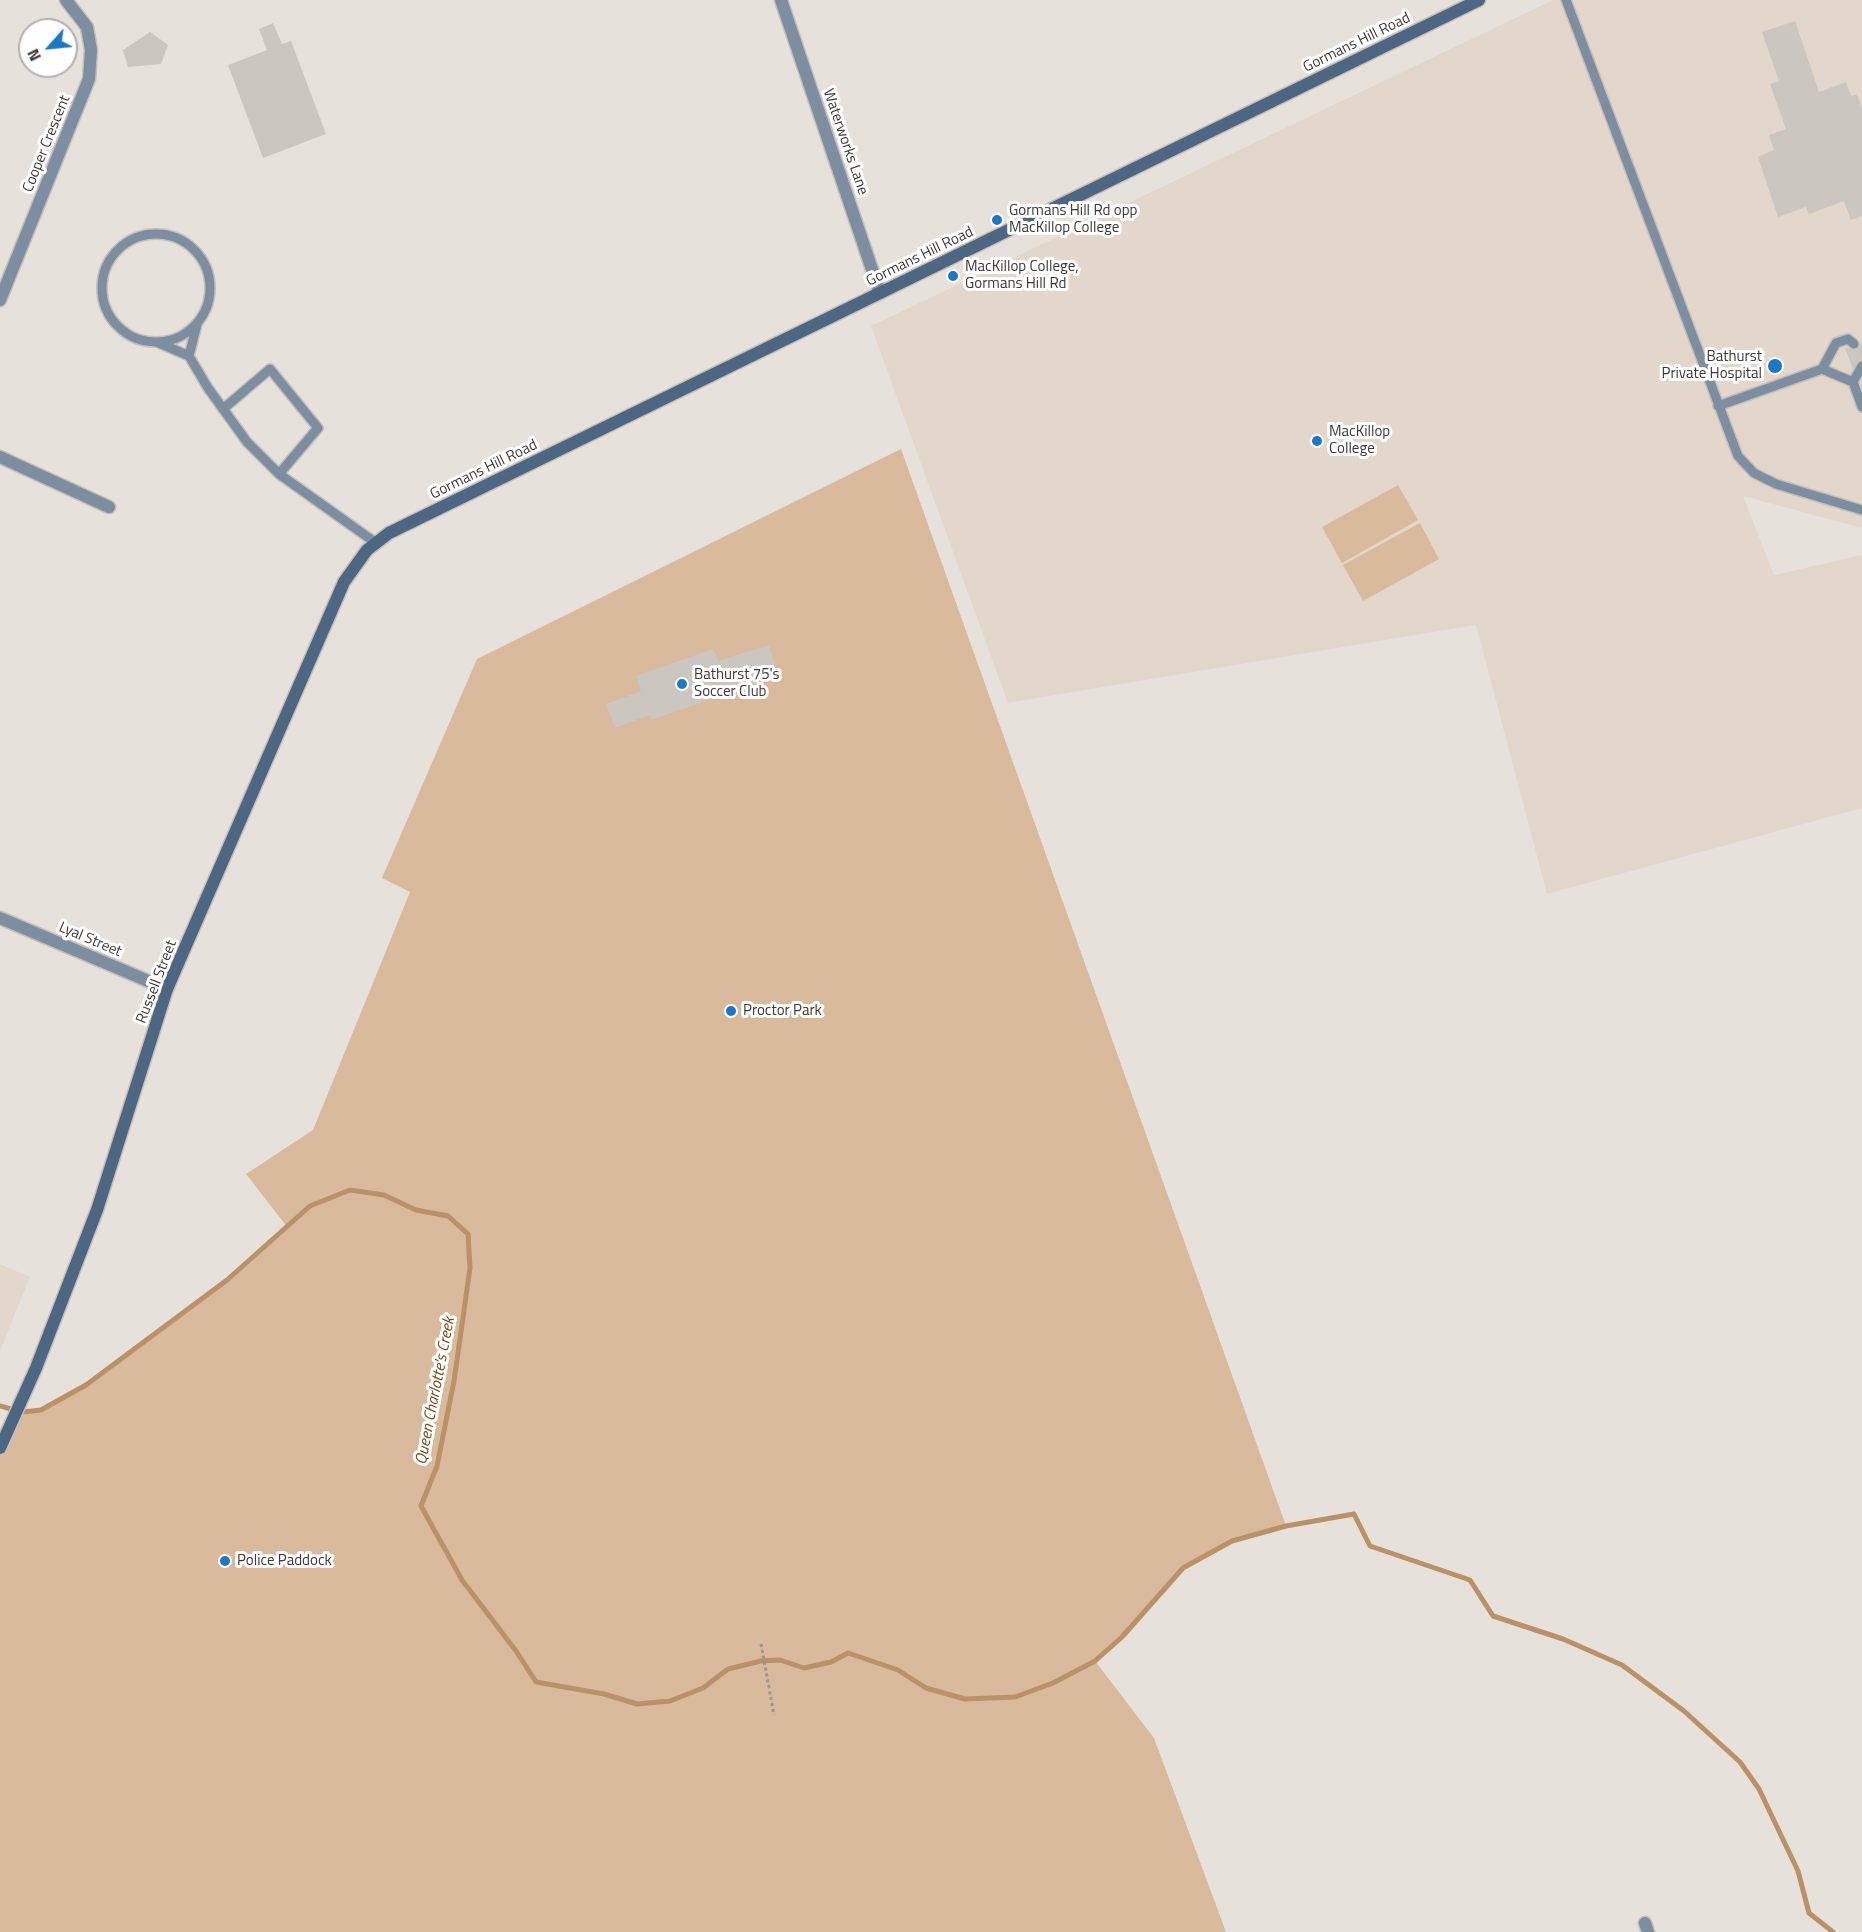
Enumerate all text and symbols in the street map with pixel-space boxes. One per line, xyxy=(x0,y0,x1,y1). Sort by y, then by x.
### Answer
street label: Gormans Hill Road xyxy=(1301,9,1413,77)
north arrow xyxy=(18,18,78,78)
text: N xyxy=(21,45,47,66)
street label: Waterworks Lane xyxy=(818,87,872,197)
street label: Cooper Crescent xyxy=(19,93,75,195)
place label: Gormans Hill Rd opp MacKillop College xyxy=(1009,202,1137,237)
marker: Gormans Hill Rd opp MacKillop College xyxy=(990,213,1004,227)
street label: Gormans Hill Road xyxy=(864,223,976,291)
place label: MacKillop College, Gormans Hill Rd xyxy=(965,258,1079,293)
marker: MacKillop College, Gormans Hill Rd xyxy=(946,269,960,283)
place label: Bathurst Private Hospital xyxy=(1662,348,1762,383)
marker: Bathurst Private Hospital xyxy=(1766,357,1784,375)
place label: MacKillop College xyxy=(1329,423,1390,458)
marker: MacKillop College xyxy=(1310,434,1324,448)
street label: Gormans Hill Road xyxy=(428,436,540,504)
place label: Bathurst 75's Soccer Club xyxy=(694,666,780,701)
marker: Bathurst 75's Soccer Club xyxy=(675,677,689,691)
street label: Lyal Street xyxy=(56,919,124,961)
street label: Russell Street xyxy=(133,938,181,1026)
place label: Proctor Park xyxy=(743,1002,822,1020)
marker: Proctor Park xyxy=(724,1004,738,1018)
water label: Queen Charlotte's Creek xyxy=(412,1316,460,1466)
place label: Police Paddock xyxy=(237,1552,332,1570)
marker: Police Paddock xyxy=(218,1554,232,1568)

